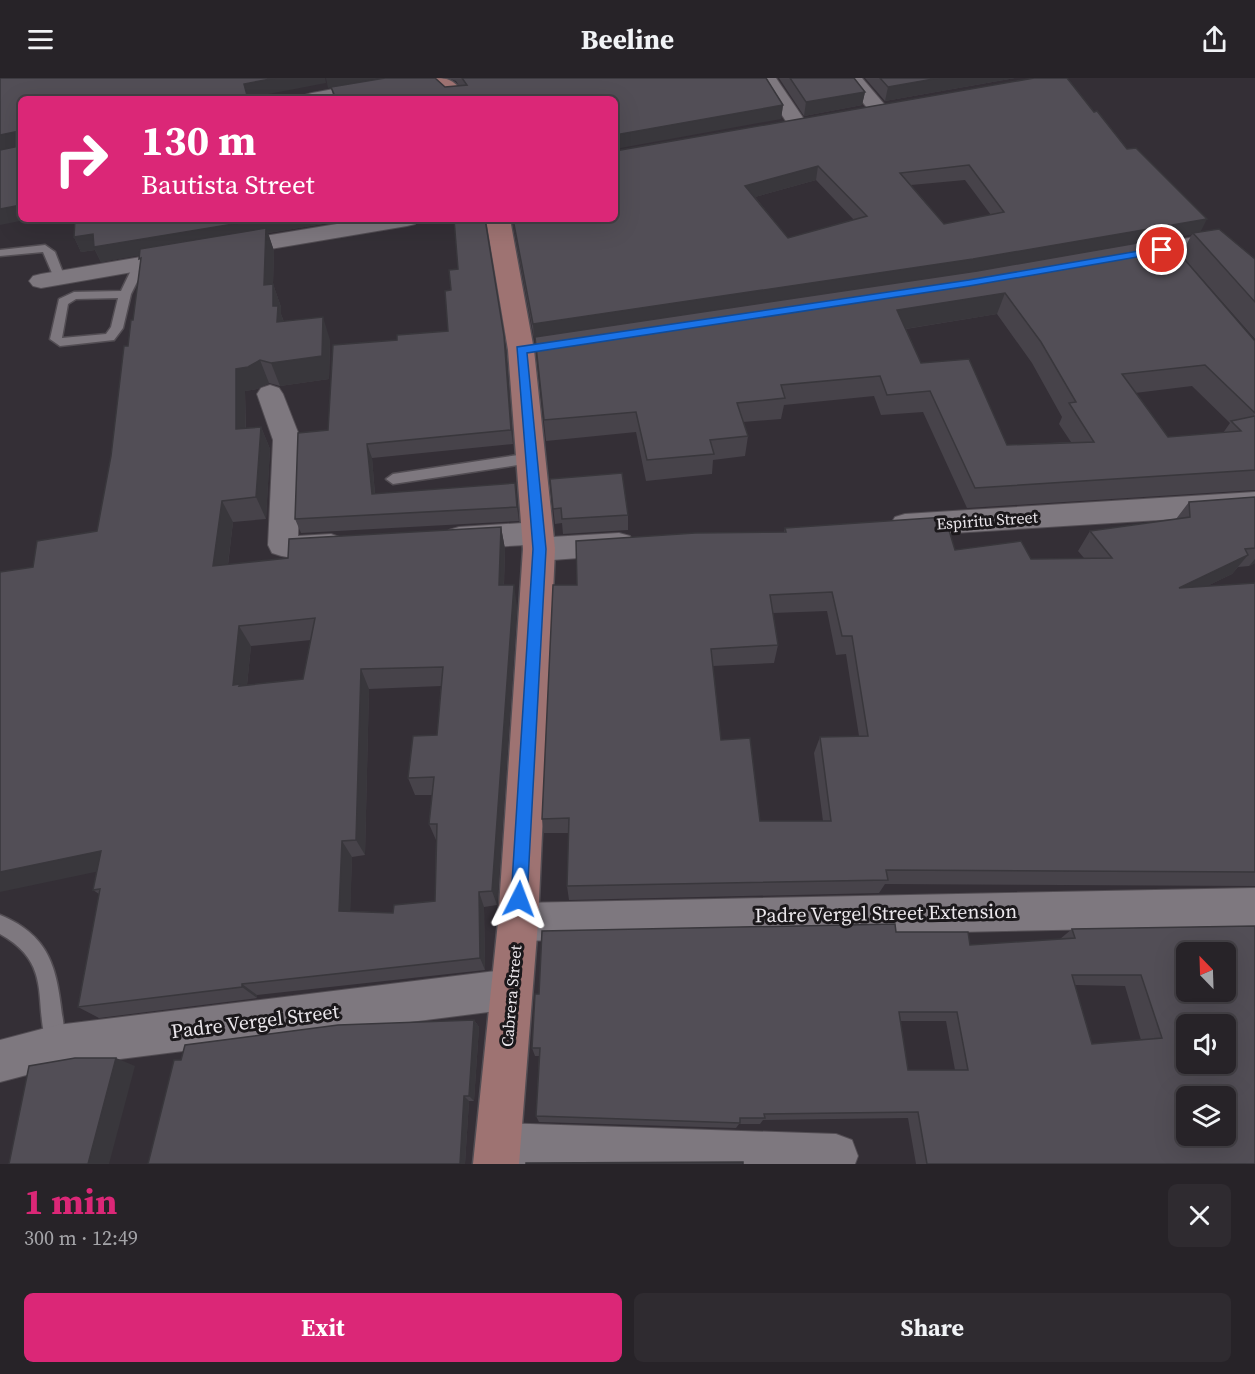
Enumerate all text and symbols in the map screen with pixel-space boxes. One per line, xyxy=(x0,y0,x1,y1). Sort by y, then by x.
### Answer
text: Beeline xyxy=(581,21,674,58)
icon: menu xyxy=(24,23,57,56)
icon: share xyxy=(1198,23,1231,56)
text: 130 m xyxy=(141,111,256,169)
icon: right xyxy=(42,120,120,198)
text: Bautista Street xyxy=(141,166,315,203)
pin xyxy=(1136,224,1187,275)
icon: arrive xyxy=(1145,233,1178,266)
street label: Espiritu Street xyxy=(936,505,1039,535)
position arrow xyxy=(487,867,551,931)
street label: Padre Vergel Street Extension xyxy=(754,897,1018,929)
north arrow xyxy=(1176,942,1236,1002)
map controls xyxy=(1176,942,1236,1146)
street label: Cabrera Street xyxy=(496,943,526,1048)
street label: Padre Vergel Street xyxy=(170,997,341,1045)
button: sound xyxy=(1176,1014,1236,1074)
button: layers xyxy=(1176,1086,1236,1146)
text: 1 min xyxy=(24,1177,117,1226)
button: close xyxy=(1168,1184,1231,1247)
text: 300 m · 12:49 xyxy=(24,1224,138,1252)
button: Exit xyxy=(24,1293,622,1362)
button: Share xyxy=(634,1293,1231,1362)

